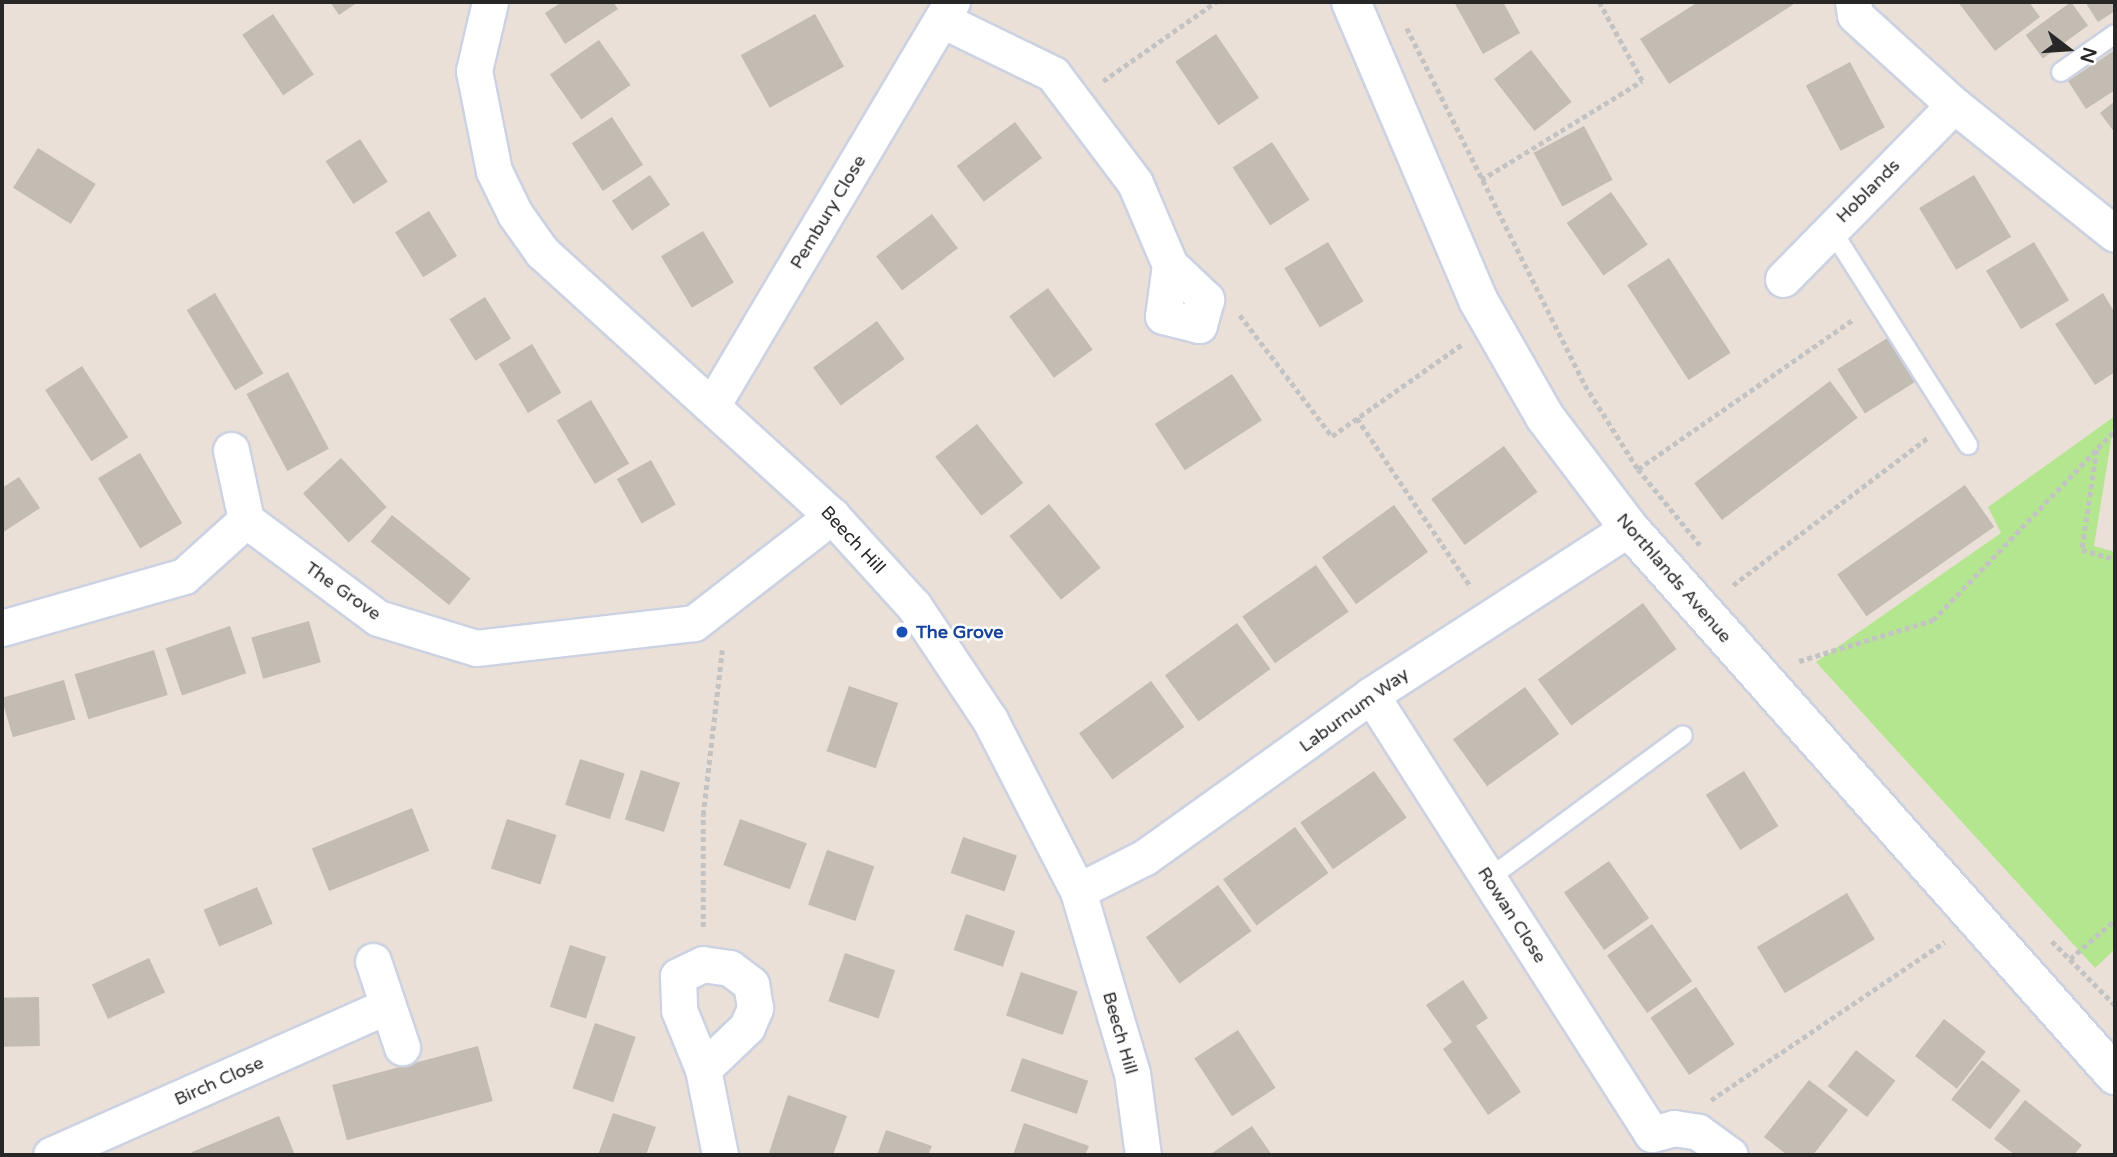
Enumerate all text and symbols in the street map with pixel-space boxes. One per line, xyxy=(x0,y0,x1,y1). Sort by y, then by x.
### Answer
north arrow xyxy=(2033,14,2103,84)
text: N xyxy=(2075,45,2101,66)
street label: Pembury Close xyxy=(786,151,870,273)
street label: Hoblands xyxy=(1832,155,1904,227)
street label: Beech Hill xyxy=(816,502,890,578)
street label: Northlands Avenue xyxy=(1612,509,1736,647)
street label: The Grove xyxy=(301,557,385,625)
place label: The Grove xyxy=(916,621,1003,643)
marker: The Grove xyxy=(894,624,910,640)
street label: Laburnum Way xyxy=(1295,663,1413,757)
street label: Rowan Close xyxy=(1473,863,1551,967)
street label: Beech Hill xyxy=(1098,989,1142,1077)
street label: Birch Close xyxy=(171,1052,267,1110)

